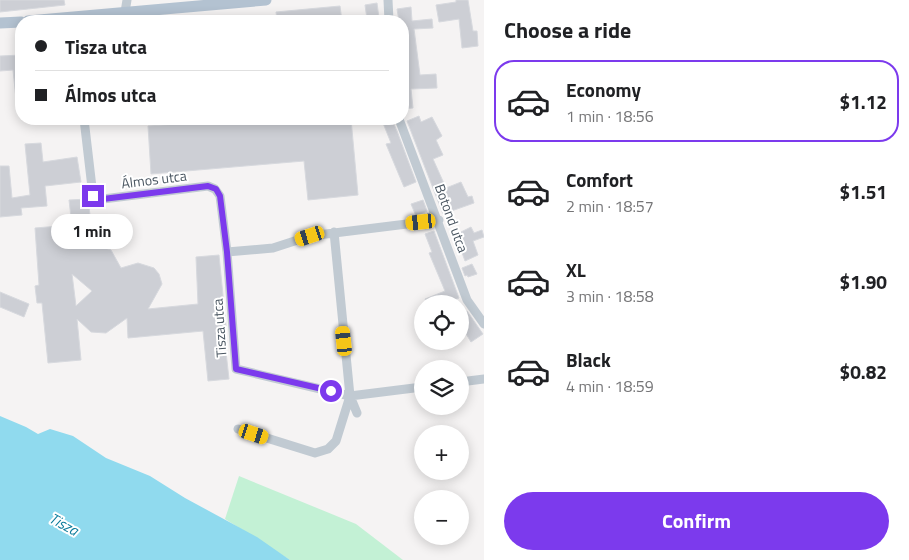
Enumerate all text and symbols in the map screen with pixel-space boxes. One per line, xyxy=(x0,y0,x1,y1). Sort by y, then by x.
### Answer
text: Choose a ride xyxy=(504,13,631,47)
text: Tisza utca xyxy=(65,32,147,61)
text: Economy xyxy=(566,75,641,104)
icon: car xyxy=(506,79,551,124)
text: Álmos utca xyxy=(65,80,156,109)
text: $1.12 xyxy=(840,87,887,116)
text: 1 min · 18:56 xyxy=(566,104,654,128)
street label: Álmos utca xyxy=(120,165,188,193)
text: Comfort xyxy=(566,165,633,194)
icon: car xyxy=(506,169,551,214)
text: $1.51 xyxy=(840,177,887,206)
street label: Botond utca xyxy=(430,181,474,255)
route end xyxy=(82,185,104,207)
text: 2 min · 18:57 xyxy=(566,194,654,218)
car xyxy=(405,213,436,231)
callout: 1 min xyxy=(52,214,134,248)
text: 1 min xyxy=(73,219,111,243)
car xyxy=(293,224,326,248)
text: XL xyxy=(566,255,586,284)
icon: car xyxy=(506,259,551,304)
text: $1.90 xyxy=(840,267,887,296)
text: 3 min · 18:58 xyxy=(566,284,654,308)
map controls xyxy=(414,295,469,545)
button: locate xyxy=(414,295,469,350)
street label: Tisza utca xyxy=(206,298,232,358)
car xyxy=(334,325,353,357)
text: Black xyxy=(566,345,611,374)
icon: car xyxy=(506,349,551,394)
text: $0.82 xyxy=(840,357,887,386)
button: layers xyxy=(414,360,469,415)
text: 4 min · 18:59 xyxy=(566,374,654,398)
route start xyxy=(320,380,342,402)
car xyxy=(237,422,270,446)
button: + xyxy=(414,425,469,480)
button: − xyxy=(414,490,469,545)
button: Confirm xyxy=(504,492,889,550)
water label: Tisza xyxy=(45,507,84,542)

